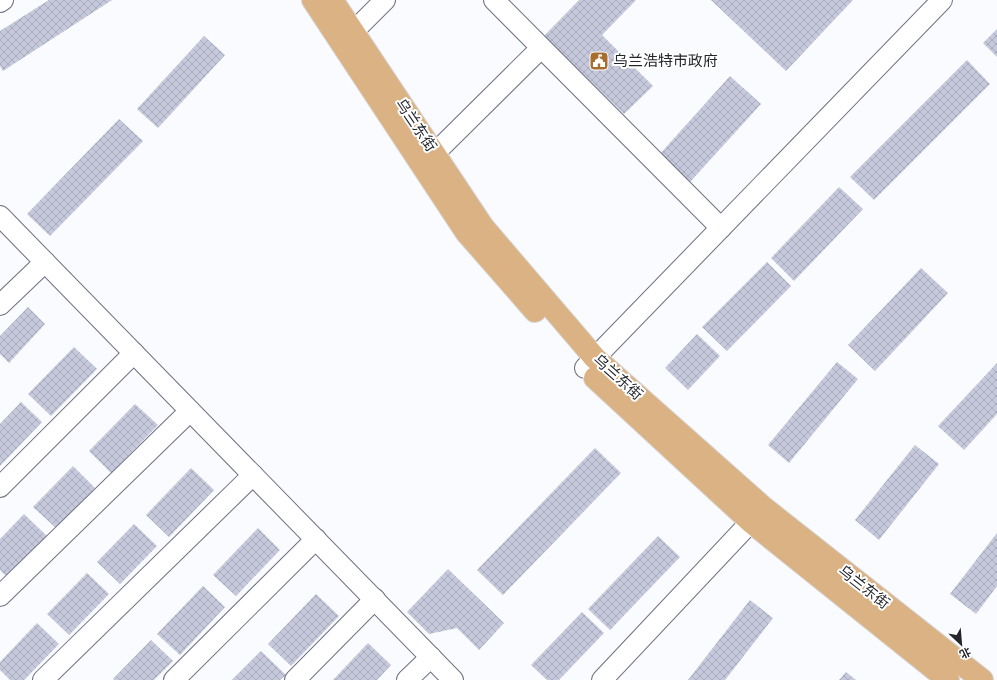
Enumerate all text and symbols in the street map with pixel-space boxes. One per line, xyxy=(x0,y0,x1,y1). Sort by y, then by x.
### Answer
public building icon: 乌兰浩特市政府 xyxy=(588,50,610,72)
place label: 乌兰浩特市政府 xyxy=(613,53,718,69)
street label: 乌兰东街 xyxy=(393,96,439,154)
street label: 乌兰东街 xyxy=(590,351,646,403)
street label: 乌兰东街 xyxy=(835,562,893,612)
north arrow xyxy=(941,624,981,664)
text: 北 xyxy=(958,645,973,660)

